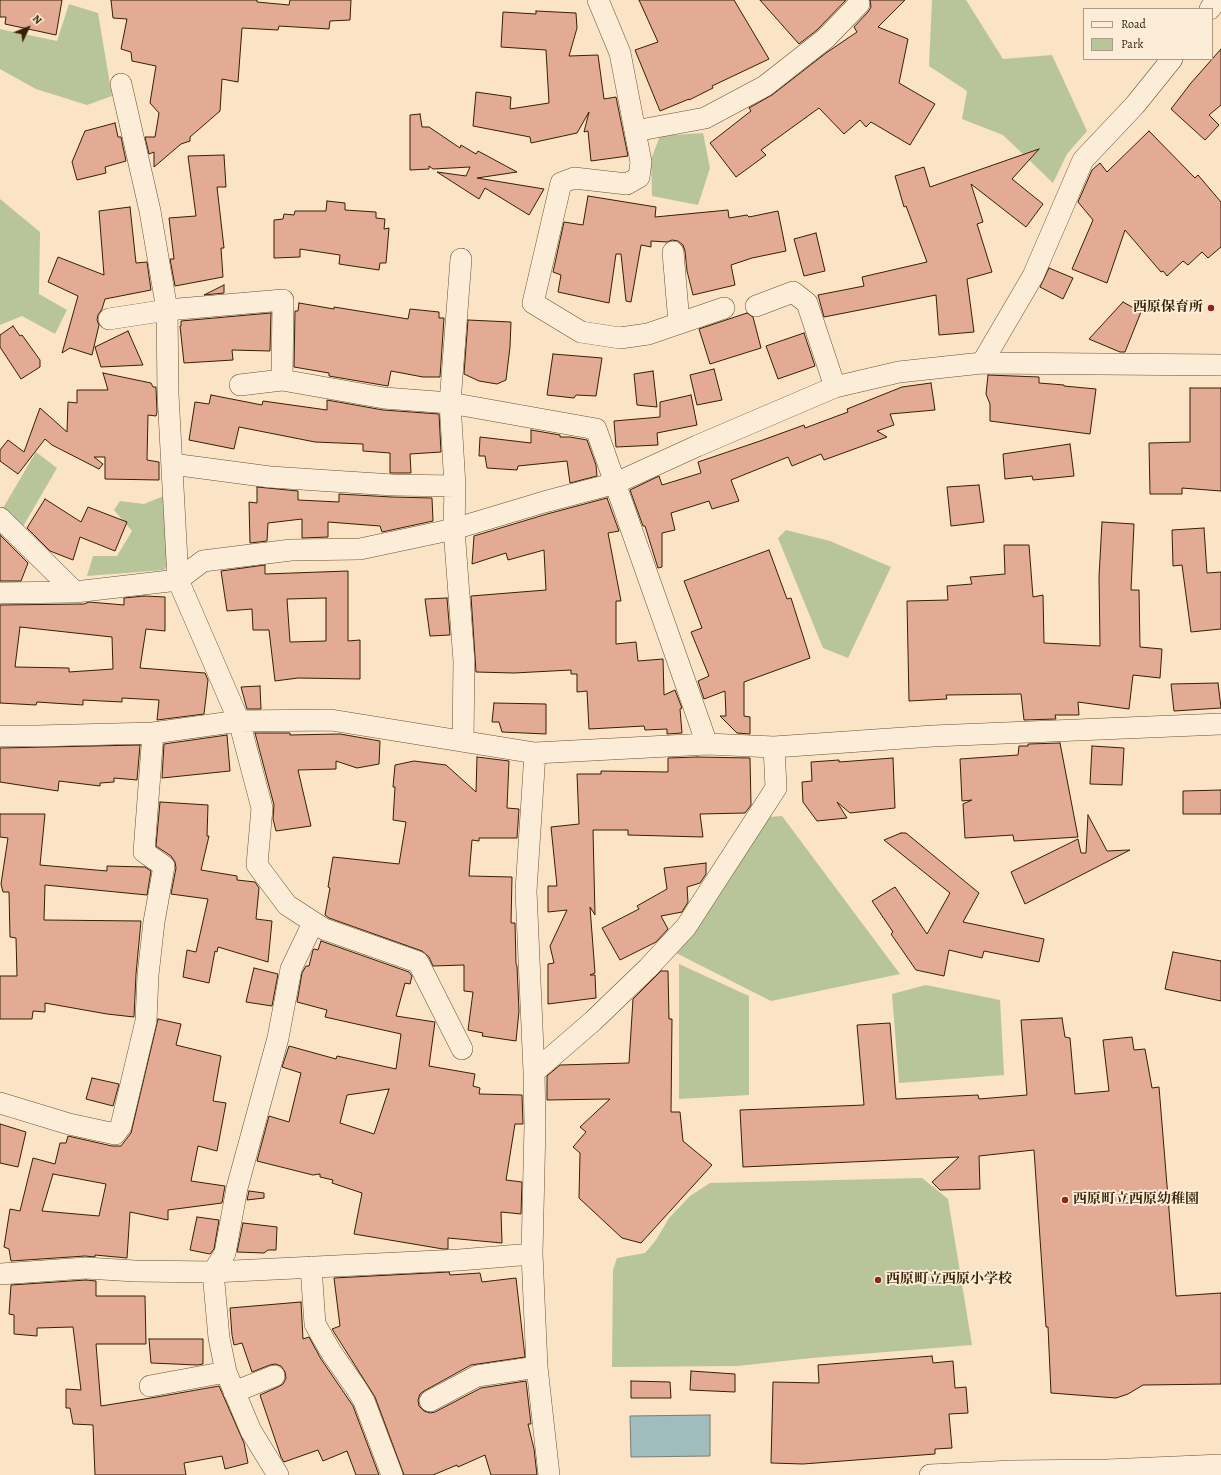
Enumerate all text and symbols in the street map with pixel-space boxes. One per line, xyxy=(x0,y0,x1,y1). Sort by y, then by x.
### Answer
north arrow xyxy=(8,8,48,48)
legend xyxy=(1083,8,1213,60)
text: N xyxy=(29,11,45,28)
text: Road xyxy=(1121,16,1146,32)
text: Park xyxy=(1121,36,1144,52)
place label: 西原保育所 xyxy=(1133,300,1203,316)
marker: 西原保育所 xyxy=(1206,303,1216,313)
place label: 西原町立西原幼稚園 xyxy=(1073,1192,1199,1208)
marker: 西原町立西原幼稚園 xyxy=(1060,1195,1070,1205)
place label: 西原町立西原小学校 xyxy=(886,1272,1012,1288)
marker: 西原町立西原小学校 xyxy=(873,1275,883,1285)

